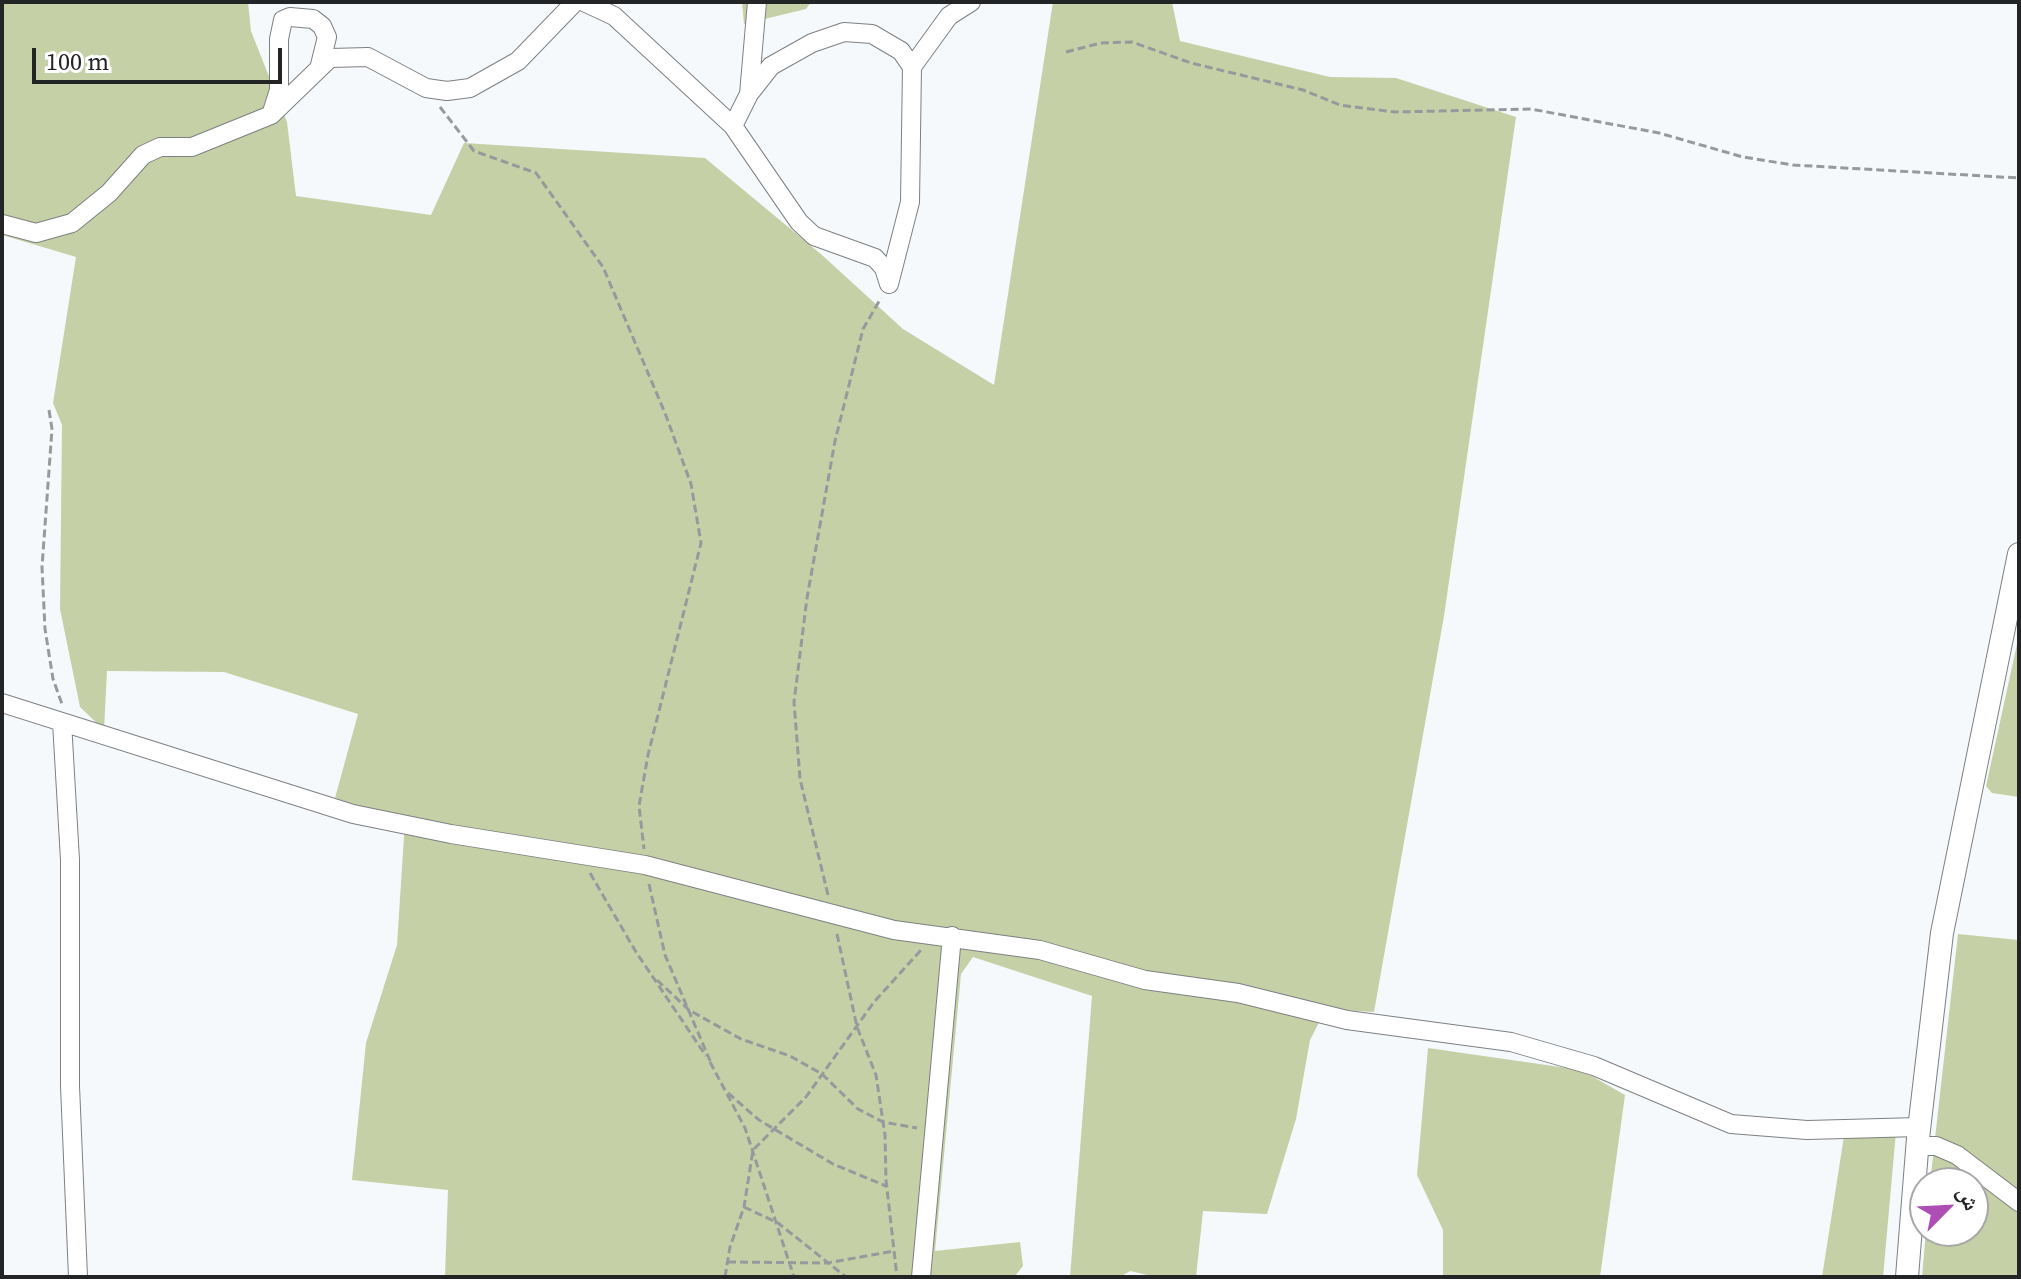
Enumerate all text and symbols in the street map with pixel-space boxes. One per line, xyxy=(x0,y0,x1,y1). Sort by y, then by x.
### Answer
scale bar xyxy=(36,32,286,82)
text: 100 m xyxy=(46,45,109,78)
north arrow xyxy=(1909,1167,1989,1247)
text: ش xyxy=(1951,1181,1988,1215)

